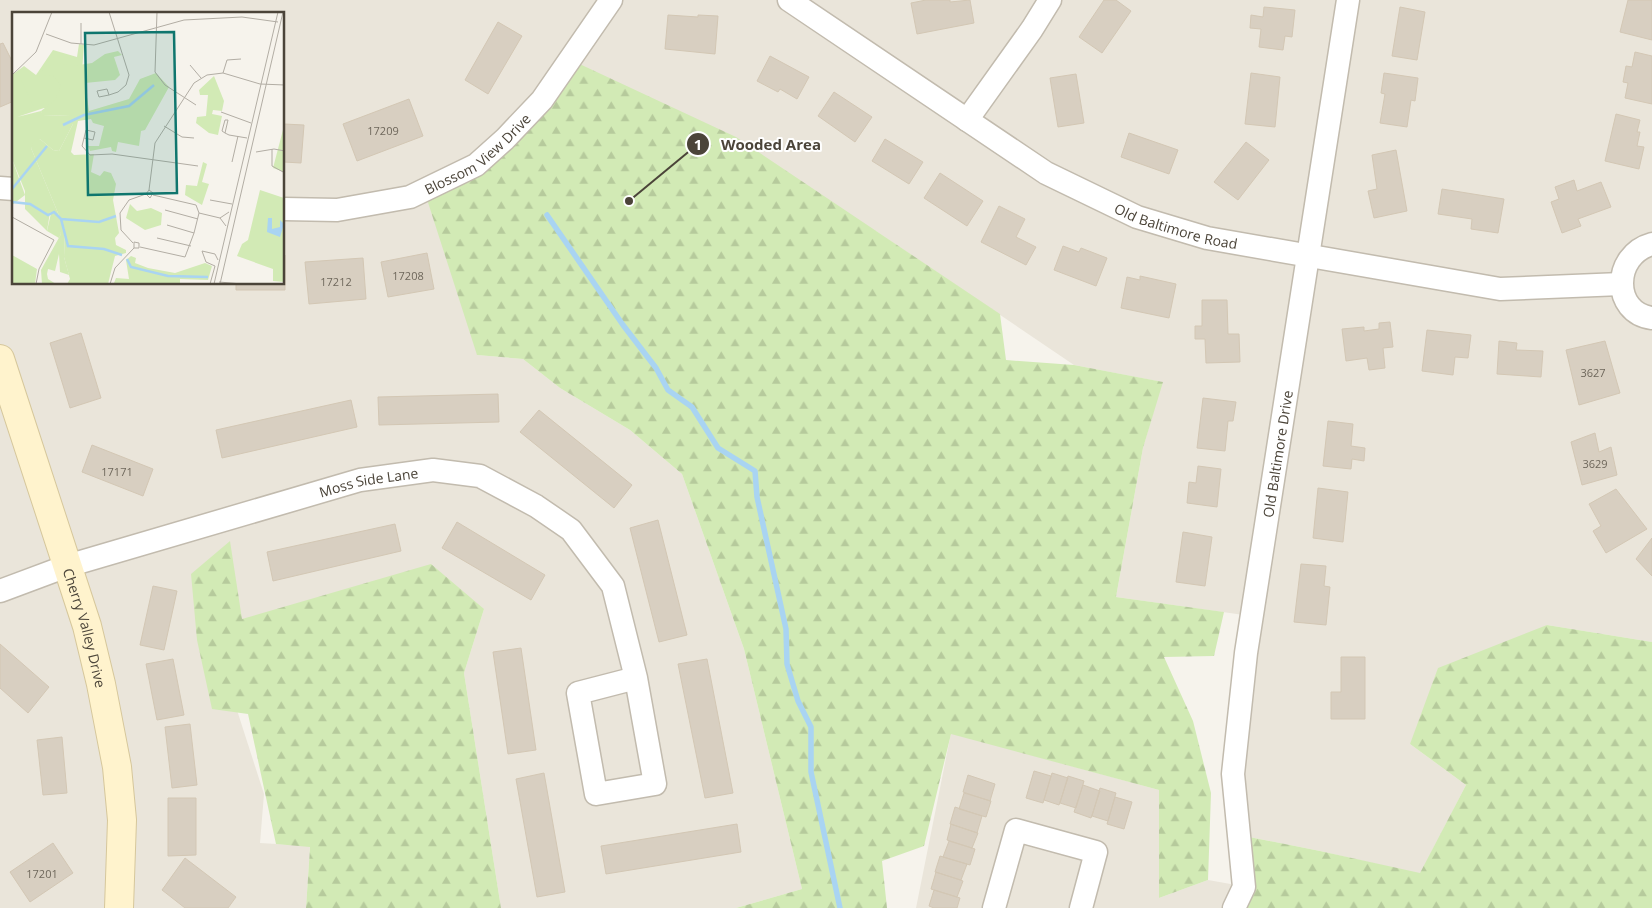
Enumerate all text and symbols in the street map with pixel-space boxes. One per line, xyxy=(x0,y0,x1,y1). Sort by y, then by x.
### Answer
inset map xyxy=(12,12,285,285)
street label: Blossom View Drive xyxy=(421,109,534,198)
house number: 17209 xyxy=(367,123,399,138)
callout: Wooded Area xyxy=(686,129,831,159)
text: 1 xyxy=(694,134,702,154)
text: Wooded Area xyxy=(721,134,821,154)
street label: Old Baltimore Road xyxy=(1112,198,1239,253)
house number: 17208 xyxy=(392,268,424,283)
house number: 17212 xyxy=(320,274,352,289)
house number: 3627 xyxy=(1580,365,1606,380)
street label: Old Baltimore Drive xyxy=(1258,389,1296,519)
house number: 3629 xyxy=(1582,456,1608,471)
street label: Moss Side Lane xyxy=(317,463,419,501)
house number: 17171 xyxy=(101,464,133,479)
street label: Cherry Valley Drive xyxy=(59,565,111,690)
house number: 17201 xyxy=(26,866,58,881)

